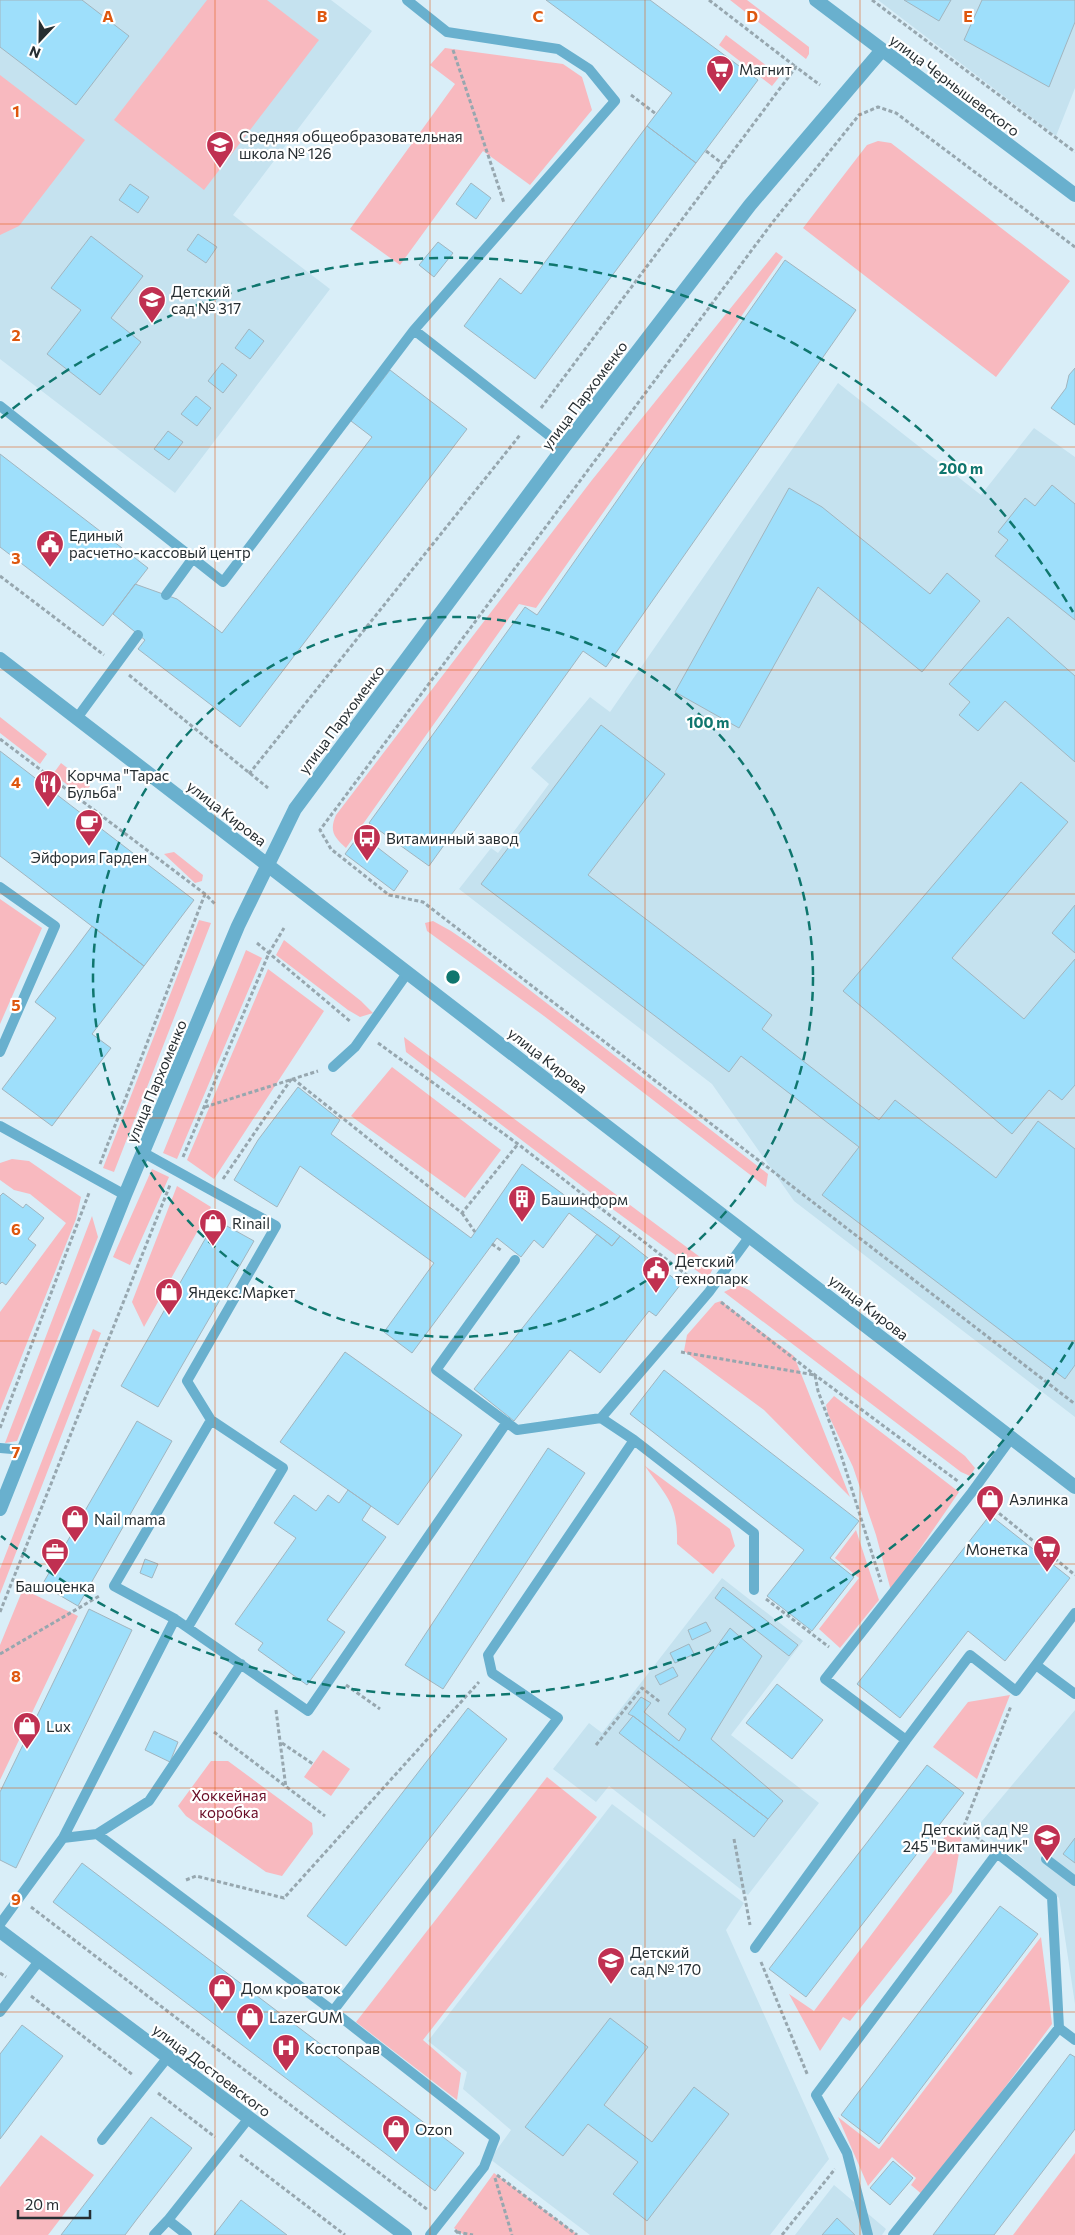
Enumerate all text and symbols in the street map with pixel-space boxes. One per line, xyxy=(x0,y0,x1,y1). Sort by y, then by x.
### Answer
text: A xyxy=(102,6,114,25)
text: B xyxy=(317,6,328,25)
text: C xyxy=(533,6,544,25)
text: D xyxy=(746,6,758,25)
text: E xyxy=(963,6,973,25)
north arrow xyxy=(15,15,65,65)
street label: улица Чернышевского xyxy=(887,30,1024,140)
text: N xyxy=(27,43,43,62)
supermarket icon: Магнит xyxy=(705,54,735,93)
place label: Магнит xyxy=(739,60,792,78)
text: 1 xyxy=(12,101,20,120)
place label: Средняя общеобразовательная школа № 126 xyxy=(239,127,463,162)
school or university icon: Средняя общеобразовательная школа № 126 xyxy=(205,130,235,169)
place label: Детский сад № 317 xyxy=(171,282,241,317)
school or university icon: Детский сад № 317 xyxy=(137,285,167,324)
text: 2 xyxy=(11,325,21,344)
street label: улица Пархоменко xyxy=(537,337,631,453)
text: 200 m xyxy=(939,459,983,477)
place label: Единый расчетно-кассовый центр xyxy=(69,526,251,561)
public building icon: Единый расчетно-кассовый центр xyxy=(35,529,65,568)
text: 3 xyxy=(11,548,21,567)
street label: улица Пархоменко xyxy=(294,661,388,777)
text: 100 m xyxy=(687,713,729,731)
place label: Корчма "Тарас Бульба" xyxy=(67,766,169,801)
restaurant icon: Корчма "Тарас Бульба" xyxy=(33,769,63,808)
text: 4 xyxy=(11,772,21,791)
street label: улица Кирова xyxy=(184,776,270,850)
cafe icon: Эйфория Гарден xyxy=(74,808,104,847)
bus stop icon: Витаминный завод xyxy=(352,823,382,862)
place label: Витаминный завод xyxy=(386,829,519,847)
place label: Эйфория Гарден xyxy=(31,848,147,866)
centre of rings xyxy=(444,968,462,986)
text: 5 xyxy=(11,995,21,1014)
street label: улица Пархоменко xyxy=(122,1017,190,1145)
street label: улица Кирова xyxy=(505,1023,591,1097)
building icon: Башинформ xyxy=(507,1184,537,1223)
place label: Башинформ xyxy=(541,1190,628,1208)
shop icon: Rinail xyxy=(198,1208,228,1247)
place label: Rinail xyxy=(232,1214,270,1232)
text: 6 xyxy=(11,1219,21,1238)
place label: Детский технопарк xyxy=(675,1252,748,1287)
public building icon: Детский технопарк xyxy=(641,1255,671,1294)
street label: улица Кирова xyxy=(826,1270,912,1344)
shop icon: Яндекс.Маркет xyxy=(154,1277,184,1316)
place label: Яндекс.Маркет xyxy=(188,1283,295,1301)
text: 7 xyxy=(12,1442,21,1461)
shop icon: Аэлинка xyxy=(975,1484,1005,1523)
place label: Аэлинка xyxy=(1009,1490,1068,1508)
shop icon: Nail mama xyxy=(60,1504,90,1543)
place label: Nail mama xyxy=(94,1510,166,1528)
supermarket icon: Монетка xyxy=(1032,1534,1062,1573)
office icon: Башоценка xyxy=(40,1537,70,1576)
place label: Монетка xyxy=(965,1540,1028,1558)
place label: Башоценка xyxy=(15,1577,95,1595)
text: 8 xyxy=(11,1666,21,1685)
shop icon: Lux xyxy=(12,1711,42,1750)
place label: Lux xyxy=(46,1717,71,1735)
park label: Хоккейная коробка xyxy=(191,1786,267,1821)
place label: Детский сад № 245 "Витаминчик" xyxy=(903,1820,1028,1855)
school or university icon: Детский сад № 245 "Витаминчик" xyxy=(1032,1823,1062,1862)
text: 9 xyxy=(11,1889,21,1908)
place label: Детский сад № 170 xyxy=(630,1943,701,1978)
school or university icon: Детский сад № 170 xyxy=(596,1946,626,1985)
shop icon: Дом кроваток xyxy=(207,1973,237,2012)
place label: Дом кроваток xyxy=(241,1979,341,1997)
shop icon: LazerGUM xyxy=(235,2002,265,2041)
place label: LazerGUM xyxy=(269,2008,343,2026)
street label: улица Достоевского xyxy=(149,2020,275,2120)
hospital icon: Костоправ xyxy=(271,2033,301,2072)
place label: Костоправ xyxy=(305,2039,380,2057)
shop icon: Ozon xyxy=(381,2114,411,2153)
place label: Ozon xyxy=(415,2120,452,2138)
scale bar xyxy=(18,2188,90,2220)
text: 20 m xyxy=(25,2195,59,2213)

